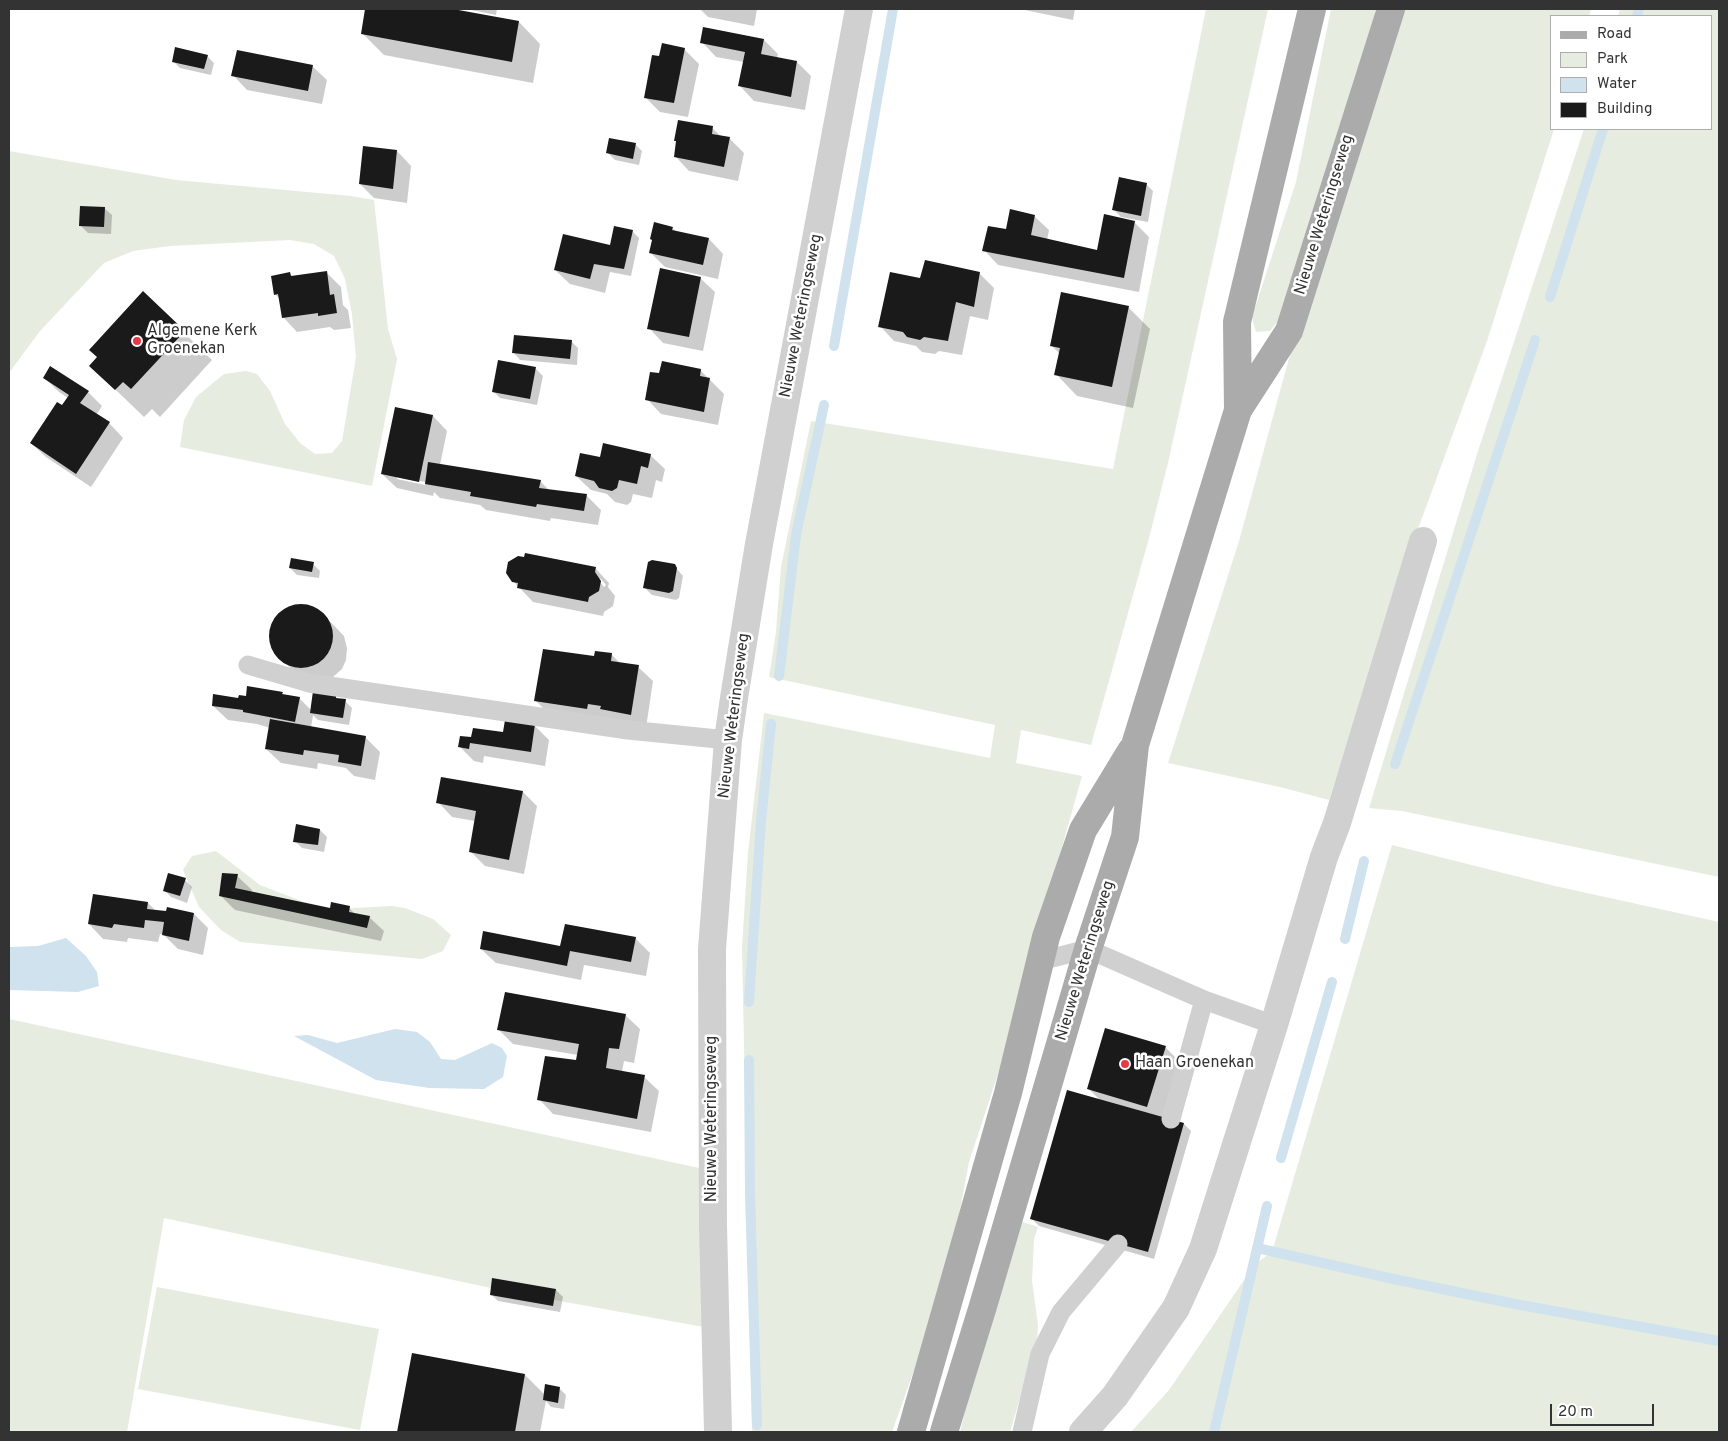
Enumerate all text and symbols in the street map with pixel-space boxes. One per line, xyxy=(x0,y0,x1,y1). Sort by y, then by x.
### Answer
legend xyxy=(1550,15,1713,130)
text: Road xyxy=(1597,25,1632,44)
text: Park xyxy=(1597,50,1628,69)
text: Water xyxy=(1597,75,1636,94)
text: Building xyxy=(1597,100,1652,119)
street label: Nieuwe Weteringseweg xyxy=(1292,133,1358,297)
street label: Nieuwe Weteringseweg xyxy=(777,233,827,399)
place label: Algemene Kerk Groenekan xyxy=(147,322,257,360)
marker: Algemene Kerk Groenekan xyxy=(131,335,143,347)
street label: Nieuwe Weteringseweg xyxy=(715,632,755,800)
street label: Nieuwe Weteringseweg xyxy=(1053,879,1119,1043)
street label: Nieuwe Weteringseweg xyxy=(703,1036,723,1202)
place label: Haan Groenekan xyxy=(1135,1054,1254,1074)
marker: Haan Groenekan xyxy=(1119,1058,1131,1070)
scale bar xyxy=(1553,1394,1657,1426)
text: 20 m xyxy=(1558,1403,1593,1422)

